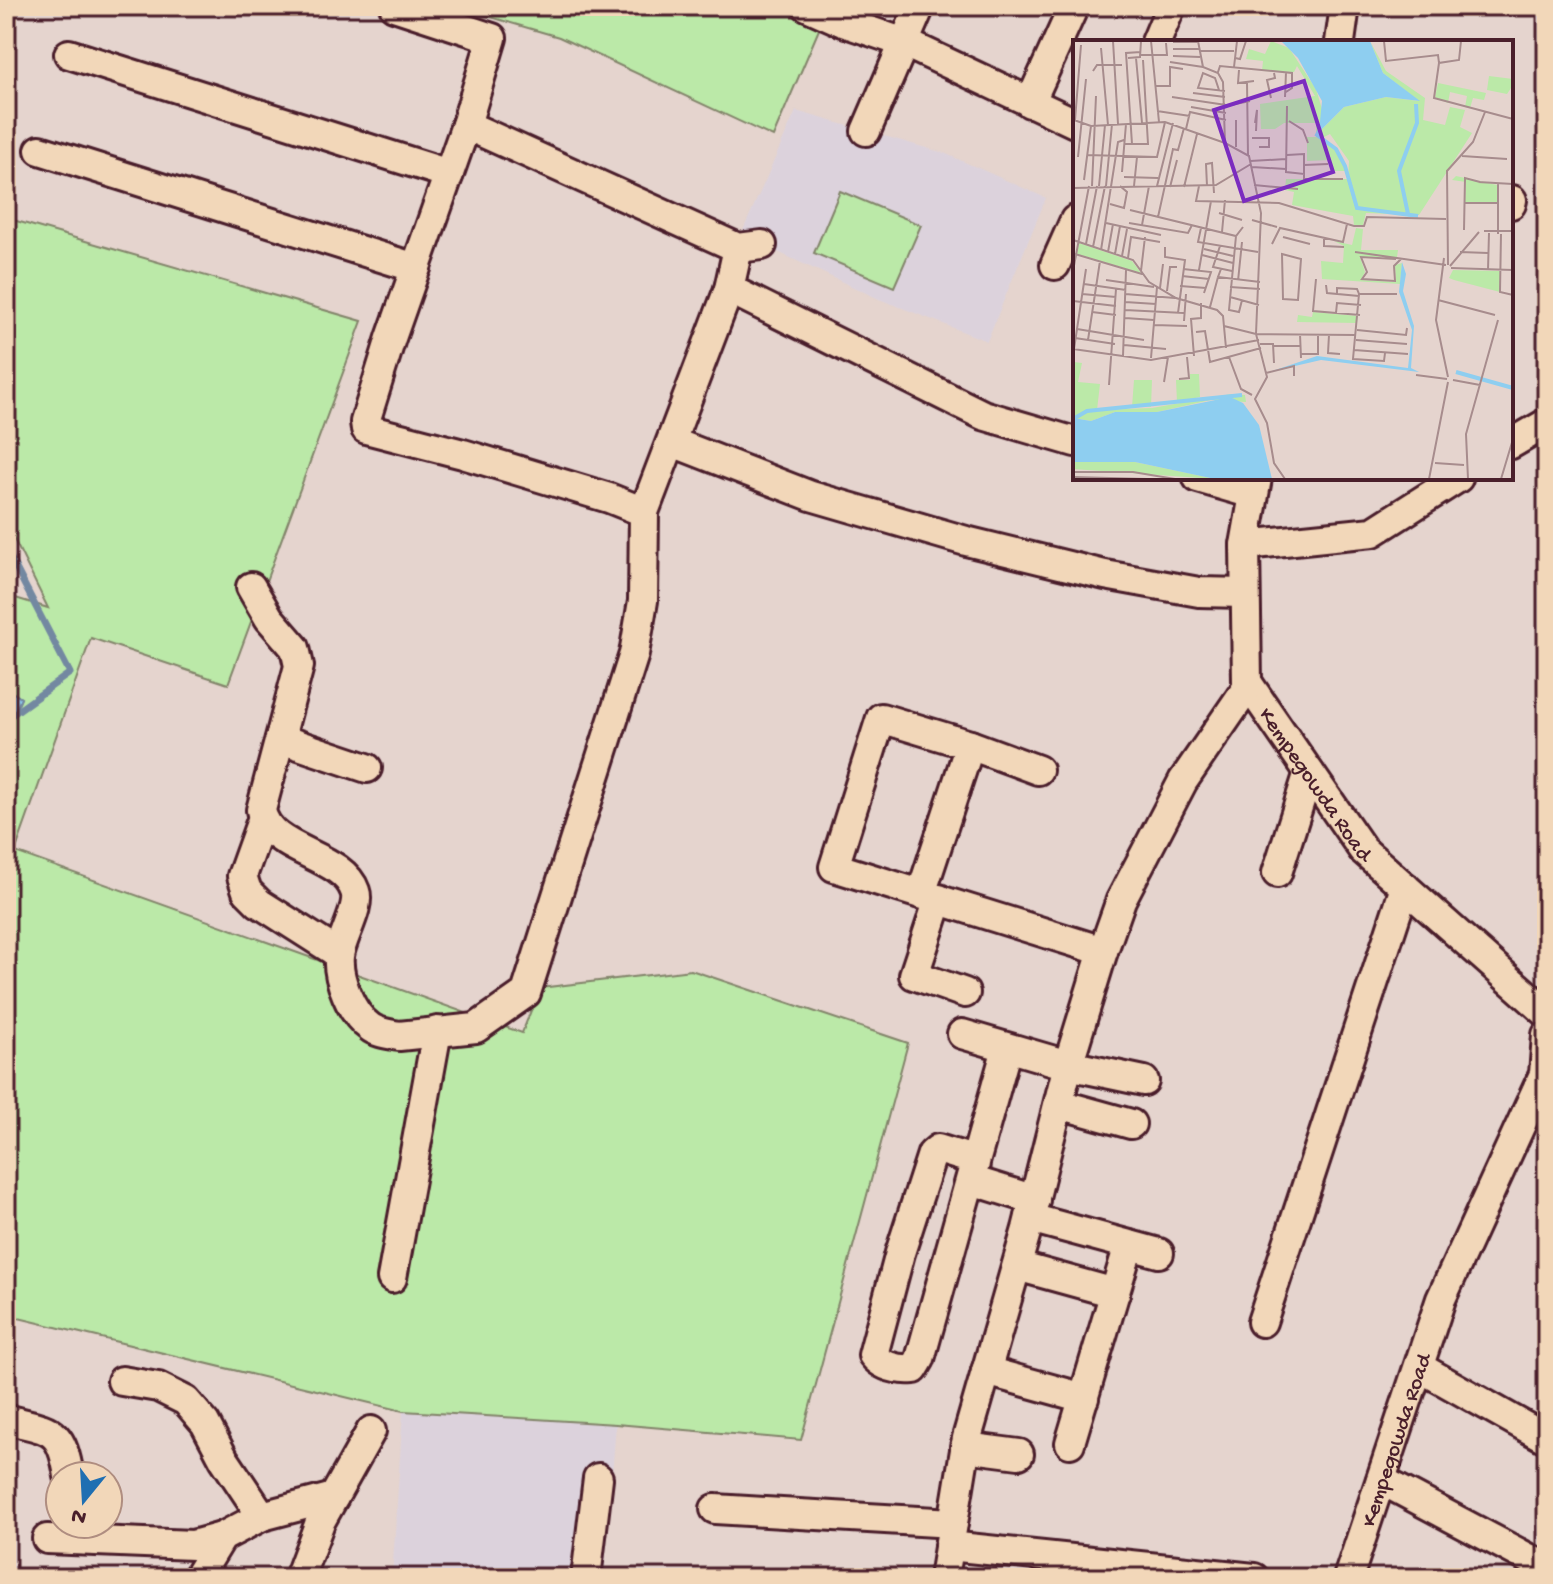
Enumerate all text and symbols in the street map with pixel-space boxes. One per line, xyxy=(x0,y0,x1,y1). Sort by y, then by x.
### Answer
inset map xyxy=(1073,40,1513,480)
street label: Kempegowda Road xyxy=(1252,704,1377,870)
street label: Kempegowda Road xyxy=(1357,1349,1440,1531)
north arrow xyxy=(44,1460,124,1540)
text: N xyxy=(68,1501,90,1530)

